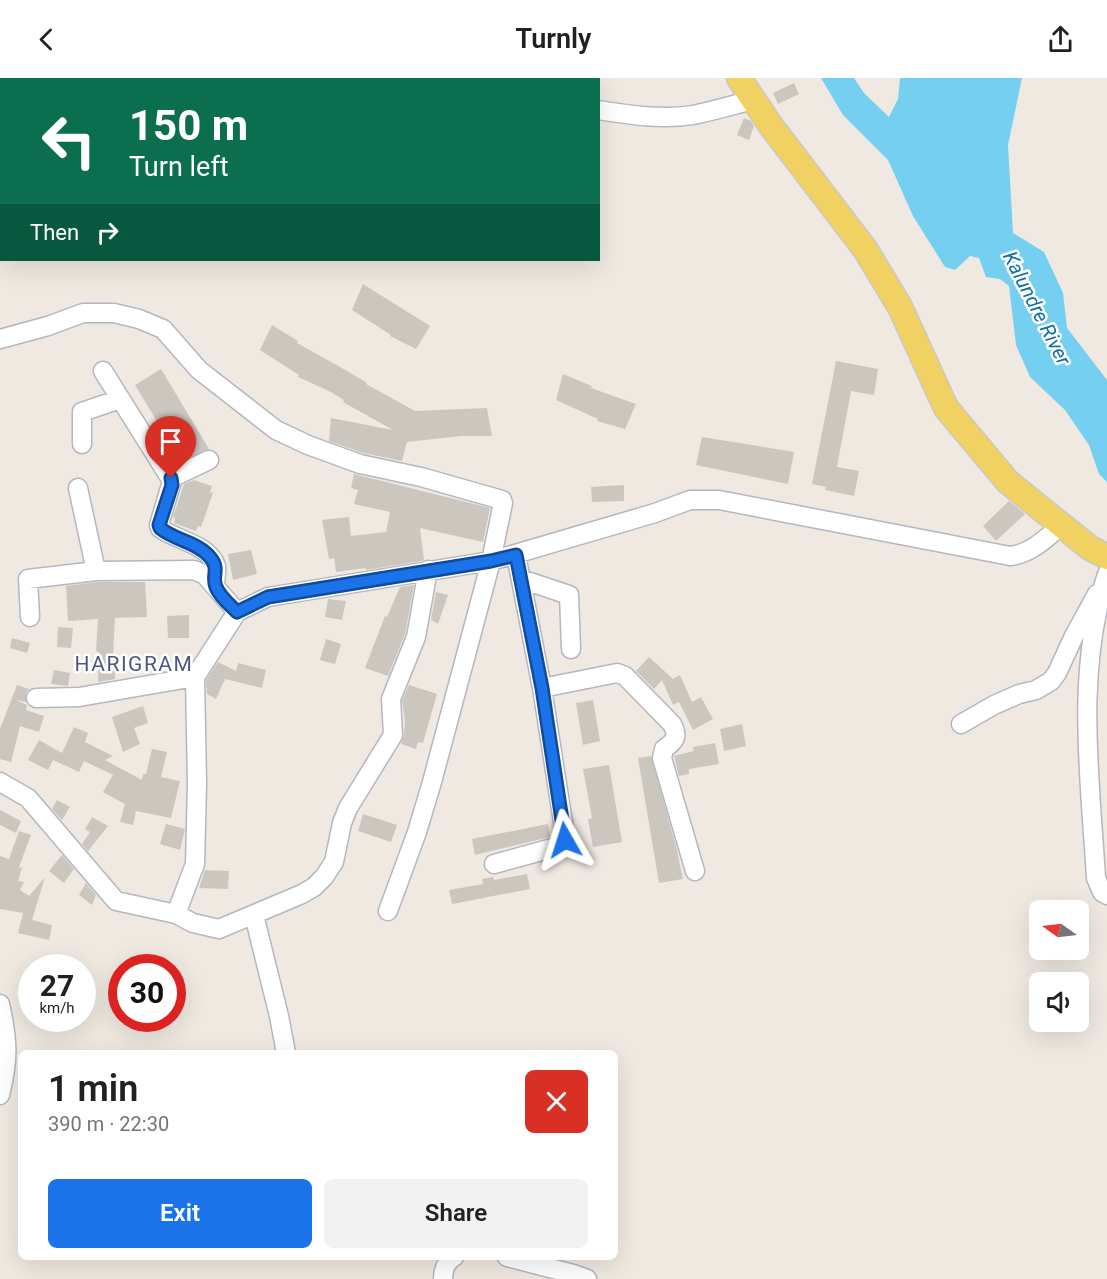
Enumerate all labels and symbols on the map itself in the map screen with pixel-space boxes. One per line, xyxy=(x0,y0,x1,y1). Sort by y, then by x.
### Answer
water label: Kalundre River xyxy=(998,247,1077,370)
pin xyxy=(145,416,196,478)
district label: HARIGRAM xyxy=(75,652,193,676)
position arrow xyxy=(533,808,597,872)
north arrow xyxy=(1029,900,1089,960)
speed limit sign: 30 xyxy=(108,954,186,1032)

